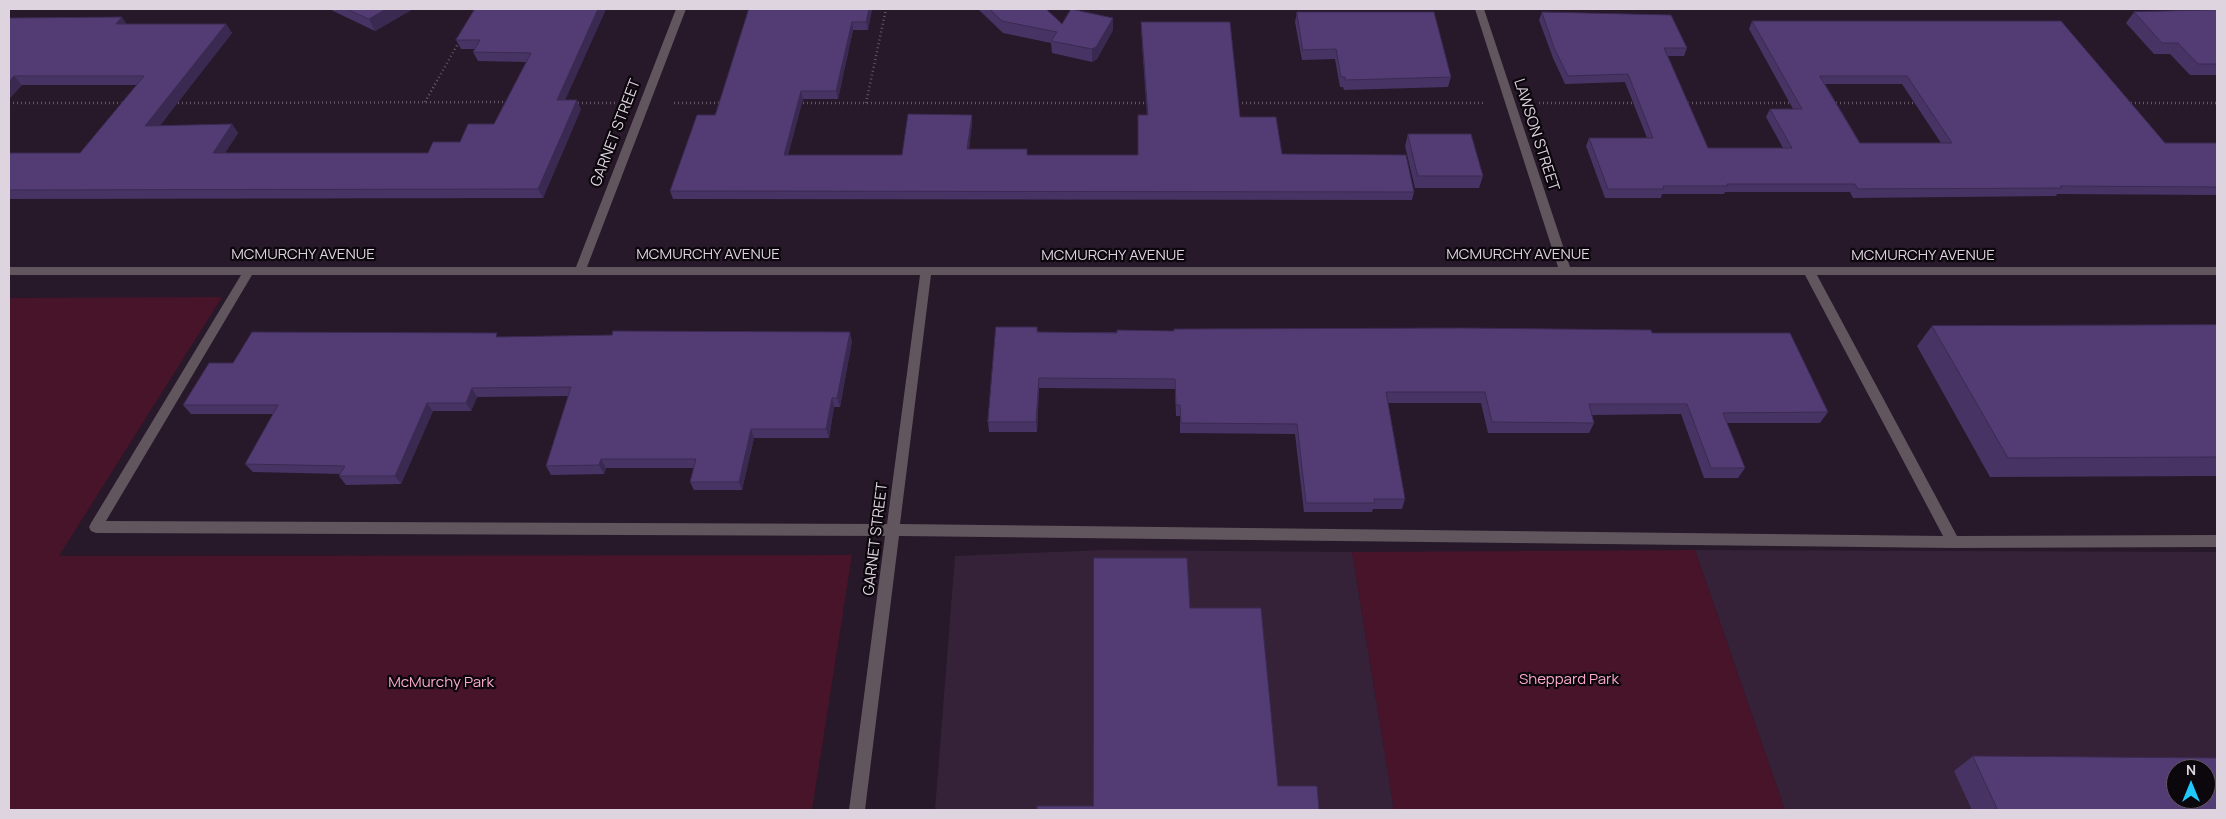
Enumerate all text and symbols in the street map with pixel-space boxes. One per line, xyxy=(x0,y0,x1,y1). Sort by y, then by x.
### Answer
street label: GARNET STREET xyxy=(587,77,645,189)
street label: LAWSON STREET xyxy=(1509,77,1563,193)
street label: MCMURCHY AVENUE xyxy=(231,246,375,264)
street label: MCMURCHY AVENUE xyxy=(636,246,780,264)
street label: MCMURCHY AVENUE xyxy=(1446,246,1590,264)
street label: MCMURCHY AVENUE xyxy=(1041,247,1185,265)
street label: MCMURCHY AVENUE xyxy=(1851,247,1995,265)
street label: GARNET STREET xyxy=(860,481,892,597)
park label: Sheppard Park xyxy=(1519,671,1619,689)
park label: McMurchy Park xyxy=(388,674,494,692)
north arrow xyxy=(2166,759,2216,809)
text: N xyxy=(2186,760,2196,779)

